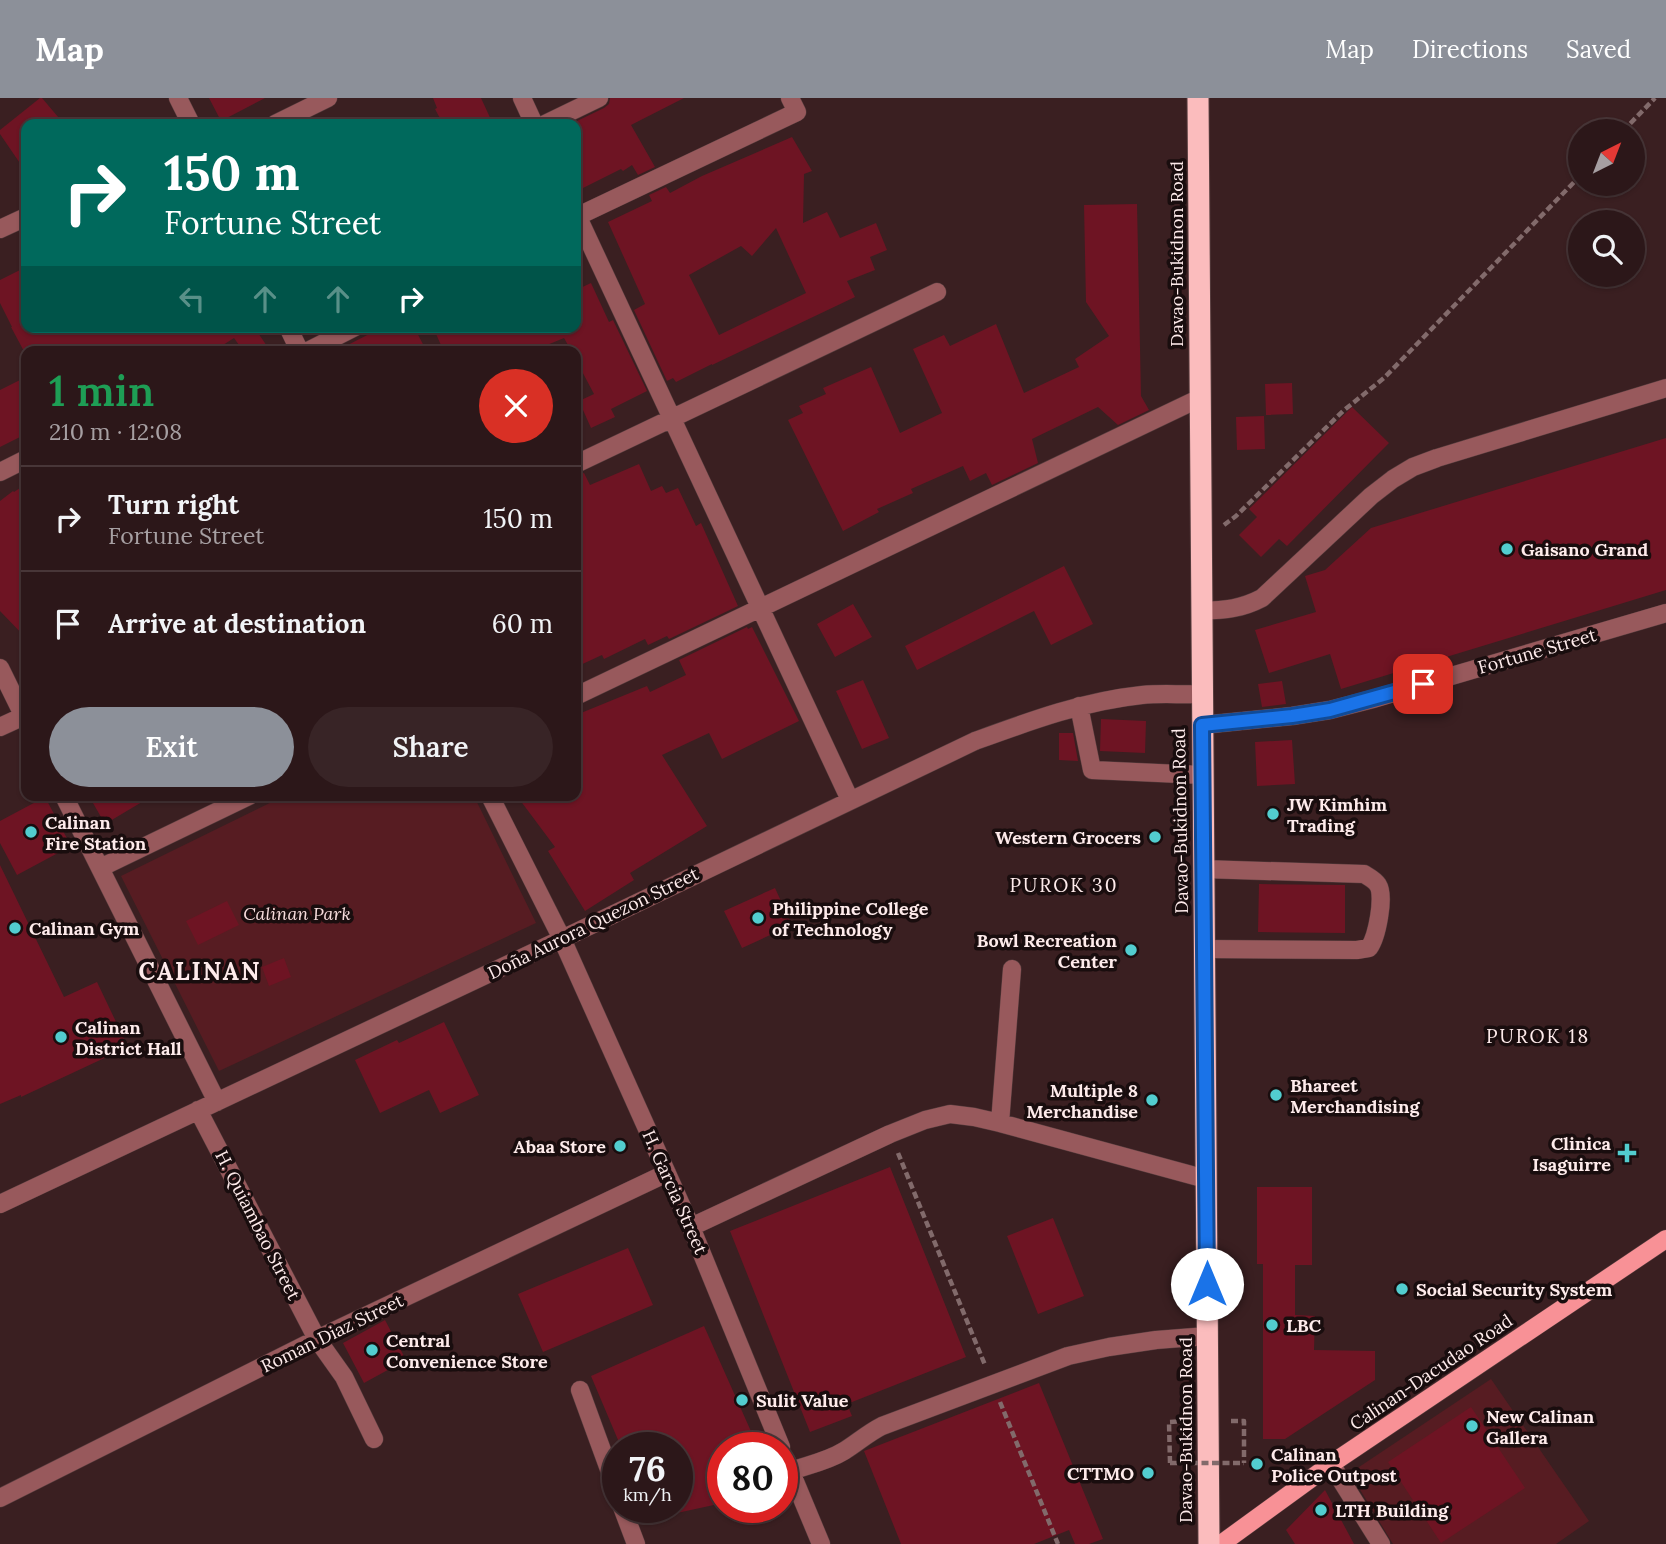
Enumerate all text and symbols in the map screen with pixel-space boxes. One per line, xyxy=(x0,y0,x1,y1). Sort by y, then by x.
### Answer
text: Map xyxy=(35,28,104,70)
text: Map xyxy=(1325,34,1374,65)
text: Directions xyxy=(1412,34,1528,65)
text: Saved xyxy=(1566,34,1631,65)
north arrow xyxy=(1568,119,1645,196)
map controls xyxy=(1568,119,1645,287)
text: 150 m xyxy=(164,141,300,203)
icon: right xyxy=(49,147,140,238)
street label: Davao-Bukidnon Road xyxy=(1165,161,1188,347)
text: Fortune Street xyxy=(164,202,381,243)
button: search xyxy=(1568,210,1645,287)
icon: left xyxy=(173,280,211,318)
icon: ahead xyxy=(246,280,284,318)
icon: ahead xyxy=(319,280,357,318)
icon: right xyxy=(392,280,430,318)
text: 1 min xyxy=(49,364,154,418)
button: close xyxy=(479,369,553,443)
text: 210 m · 12:08 xyxy=(49,417,182,446)
text: Turn right xyxy=(108,488,239,521)
icon: right xyxy=(49,500,87,538)
text: 150 m xyxy=(483,502,553,535)
text: Fortune Street xyxy=(108,521,264,550)
place label: Gaisano Grand xyxy=(1521,538,1648,561)
marker: Gaisano Grand xyxy=(1499,541,1515,557)
icon: arrive xyxy=(49,605,87,643)
text: Arrive at destination xyxy=(108,607,366,640)
text: 60 m xyxy=(492,607,553,640)
street label: Fortune Street xyxy=(1475,623,1599,679)
pin xyxy=(1393,654,1453,714)
icon: arrive xyxy=(1404,665,1442,703)
button: Exit xyxy=(49,707,294,787)
button: Share xyxy=(308,707,553,787)
street label: Davao-Bukidnon Road xyxy=(1167,728,1193,914)
place label: JW Kimhim Trading xyxy=(1287,793,1387,837)
marker: JW Kimhim Trading xyxy=(1265,806,1281,822)
place label: Calinan Fire Station xyxy=(45,811,147,855)
marker: Calinan Fire Station xyxy=(23,824,39,840)
place label: Western Grocers xyxy=(995,826,1141,849)
marker: Western Grocers xyxy=(1147,829,1163,845)
street label: Doña Aurora Quezon Street xyxy=(484,862,702,984)
district label: PUROK 30 xyxy=(1009,873,1119,897)
place label: Philippine College of Technology xyxy=(772,897,929,941)
park label: Calinan Park xyxy=(243,902,351,925)
marker: Philippine College of Technology xyxy=(750,910,766,926)
place label: Calinan Gym xyxy=(29,917,140,940)
marker: Calinan Gym xyxy=(7,920,23,936)
place label: Bowl Recreation Center xyxy=(977,929,1118,973)
marker: Bowl Recreation Center xyxy=(1123,942,1139,958)
district label: CALINAN xyxy=(139,956,261,987)
place label: Calinan District Hall xyxy=(75,1016,182,1060)
district label: PUROK 18 xyxy=(1486,1024,1590,1048)
marker: Calinan District Hall xyxy=(53,1029,69,1045)
place label: Bhareet Merchandising xyxy=(1290,1074,1420,1118)
place label: Multiple 8 Merchandise xyxy=(1026,1079,1138,1123)
marker: Bhareet Merchandising xyxy=(1268,1087,1284,1103)
marker: Multiple 8 Merchandise xyxy=(1144,1092,1160,1108)
street label: H. Garcia Street xyxy=(637,1126,713,1258)
place label: Clinica Isaguirre xyxy=(1532,1132,1612,1176)
place label: Abaa Store xyxy=(514,1135,606,1158)
marker: Abaa Store xyxy=(612,1138,628,1154)
marker: Clinica Isaguirre xyxy=(1617,1143,1637,1163)
street label: H. Quiambao Street xyxy=(210,1146,306,1304)
position arrow xyxy=(1170,1247,1244,1321)
place label: Social Security System xyxy=(1416,1278,1613,1301)
marker: Social Security System xyxy=(1394,1281,1410,1297)
street label: Roman Diaz Street xyxy=(257,1289,407,1377)
street label: Calinan-Dacudao Road xyxy=(1345,1309,1517,1435)
place label: LBC xyxy=(1286,1314,1322,1337)
marker: LBC xyxy=(1264,1317,1280,1333)
place label: Central Convenience Store xyxy=(386,1329,548,1373)
street label: Davao-Bukidnon Road xyxy=(1174,1337,1197,1523)
marker: Central Convenience Store xyxy=(364,1342,380,1358)
place label: Sulit Value xyxy=(756,1389,849,1412)
marker: Sulit Value xyxy=(734,1392,750,1408)
place label: New Calinan Gallera xyxy=(1486,1405,1595,1449)
marker: New Calinan Gallera xyxy=(1464,1418,1480,1434)
speed limit sign: 80 xyxy=(707,1432,798,1523)
place label: Calinan Police Outpost xyxy=(1271,1443,1398,1487)
text: 76 xyxy=(629,1446,666,1491)
marker: Calinan Police Outpost xyxy=(1249,1456,1265,1472)
place label: CTTMO xyxy=(1067,1462,1134,1485)
marker: CTTMO xyxy=(1140,1465,1156,1481)
text: km/h xyxy=(623,1483,672,1506)
place label: LTH Building xyxy=(1335,1499,1449,1522)
marker: LTH Building xyxy=(1313,1502,1329,1518)

